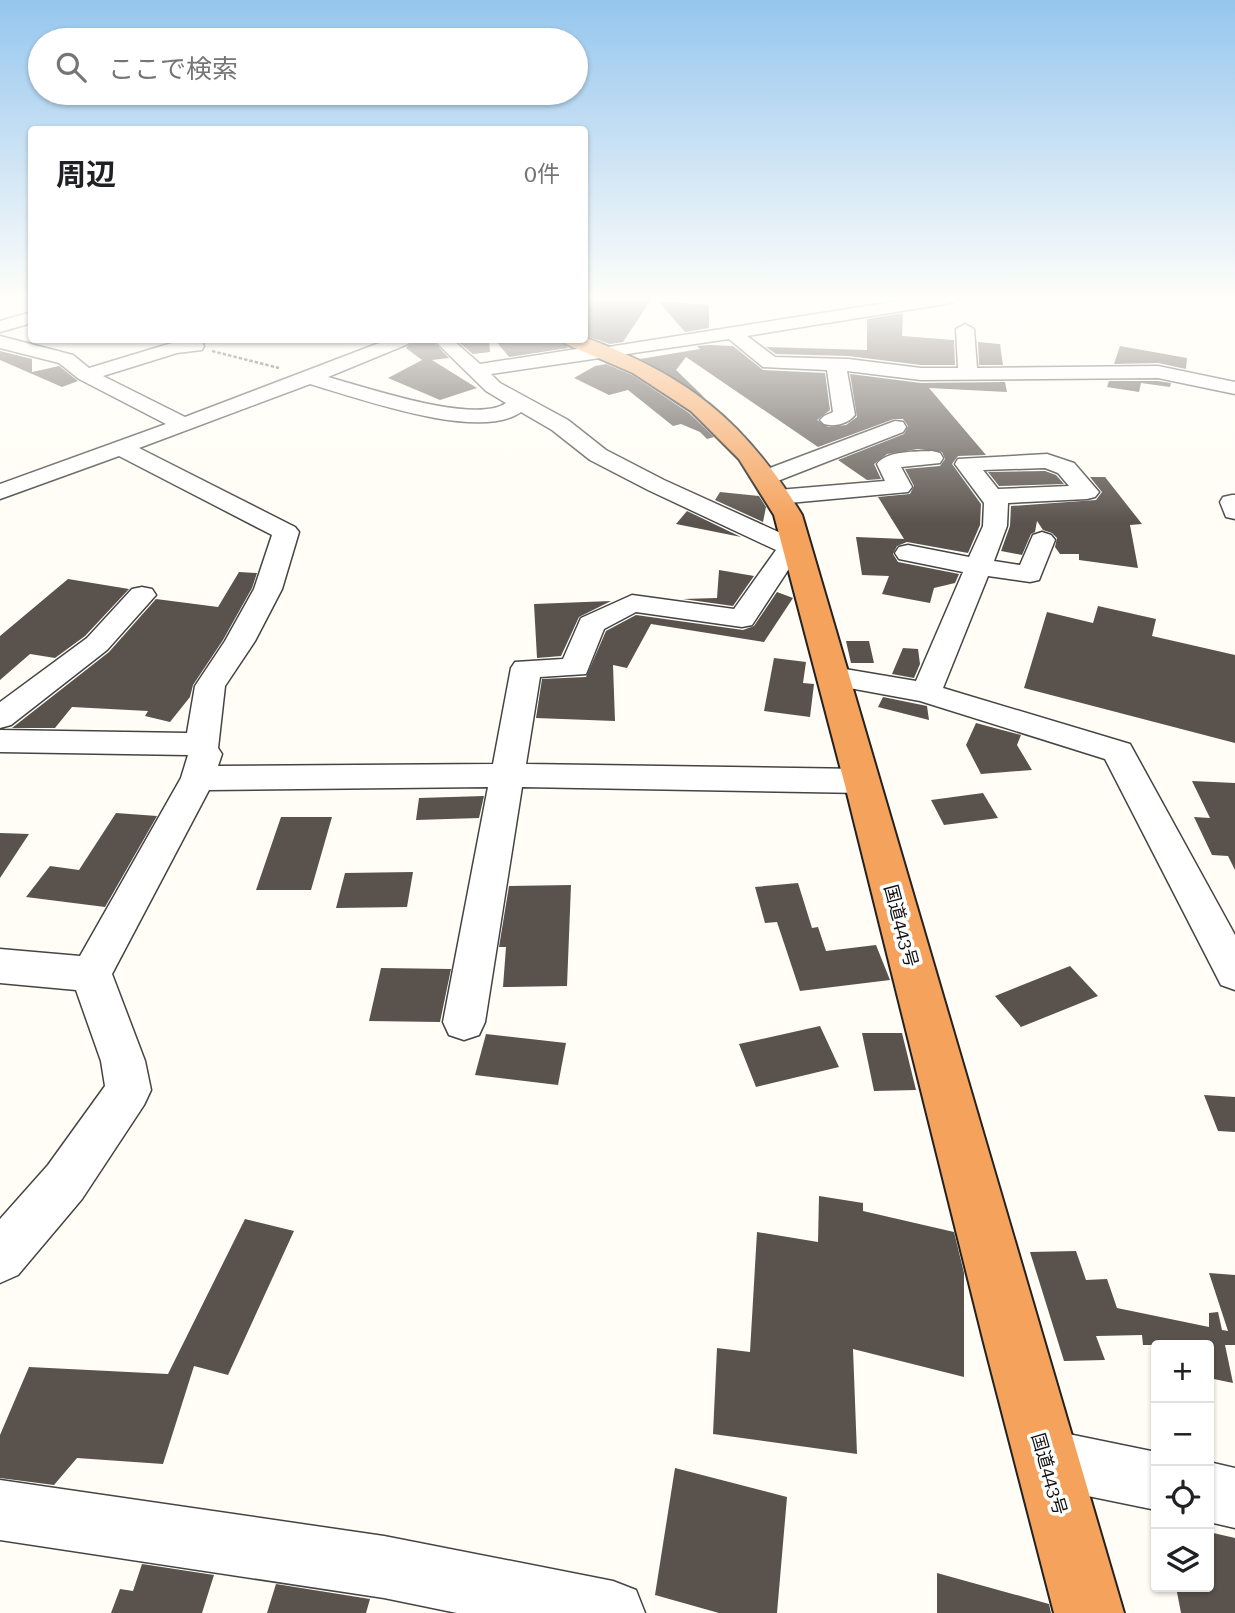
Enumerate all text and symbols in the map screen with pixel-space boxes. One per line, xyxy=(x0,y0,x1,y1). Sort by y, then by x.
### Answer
search box xyxy=(28,28,588,105)
icon: search xyxy=(52,48,90,86)
text: ここで検索 xyxy=(108,54,238,84)
text: 周辺 xyxy=(56,157,116,192)
text: 0件 xyxy=(524,161,560,188)
street label: 国道443号 xyxy=(880,882,923,969)
map controls xyxy=(1151,1340,1214,1592)
button: + xyxy=(1151,1340,1214,1403)
button: − xyxy=(1151,1403,1214,1466)
street label: 国道443号 xyxy=(1028,1430,1071,1517)
button: locate xyxy=(1151,1466,1214,1529)
button: layers xyxy=(1151,1529,1214,1592)

